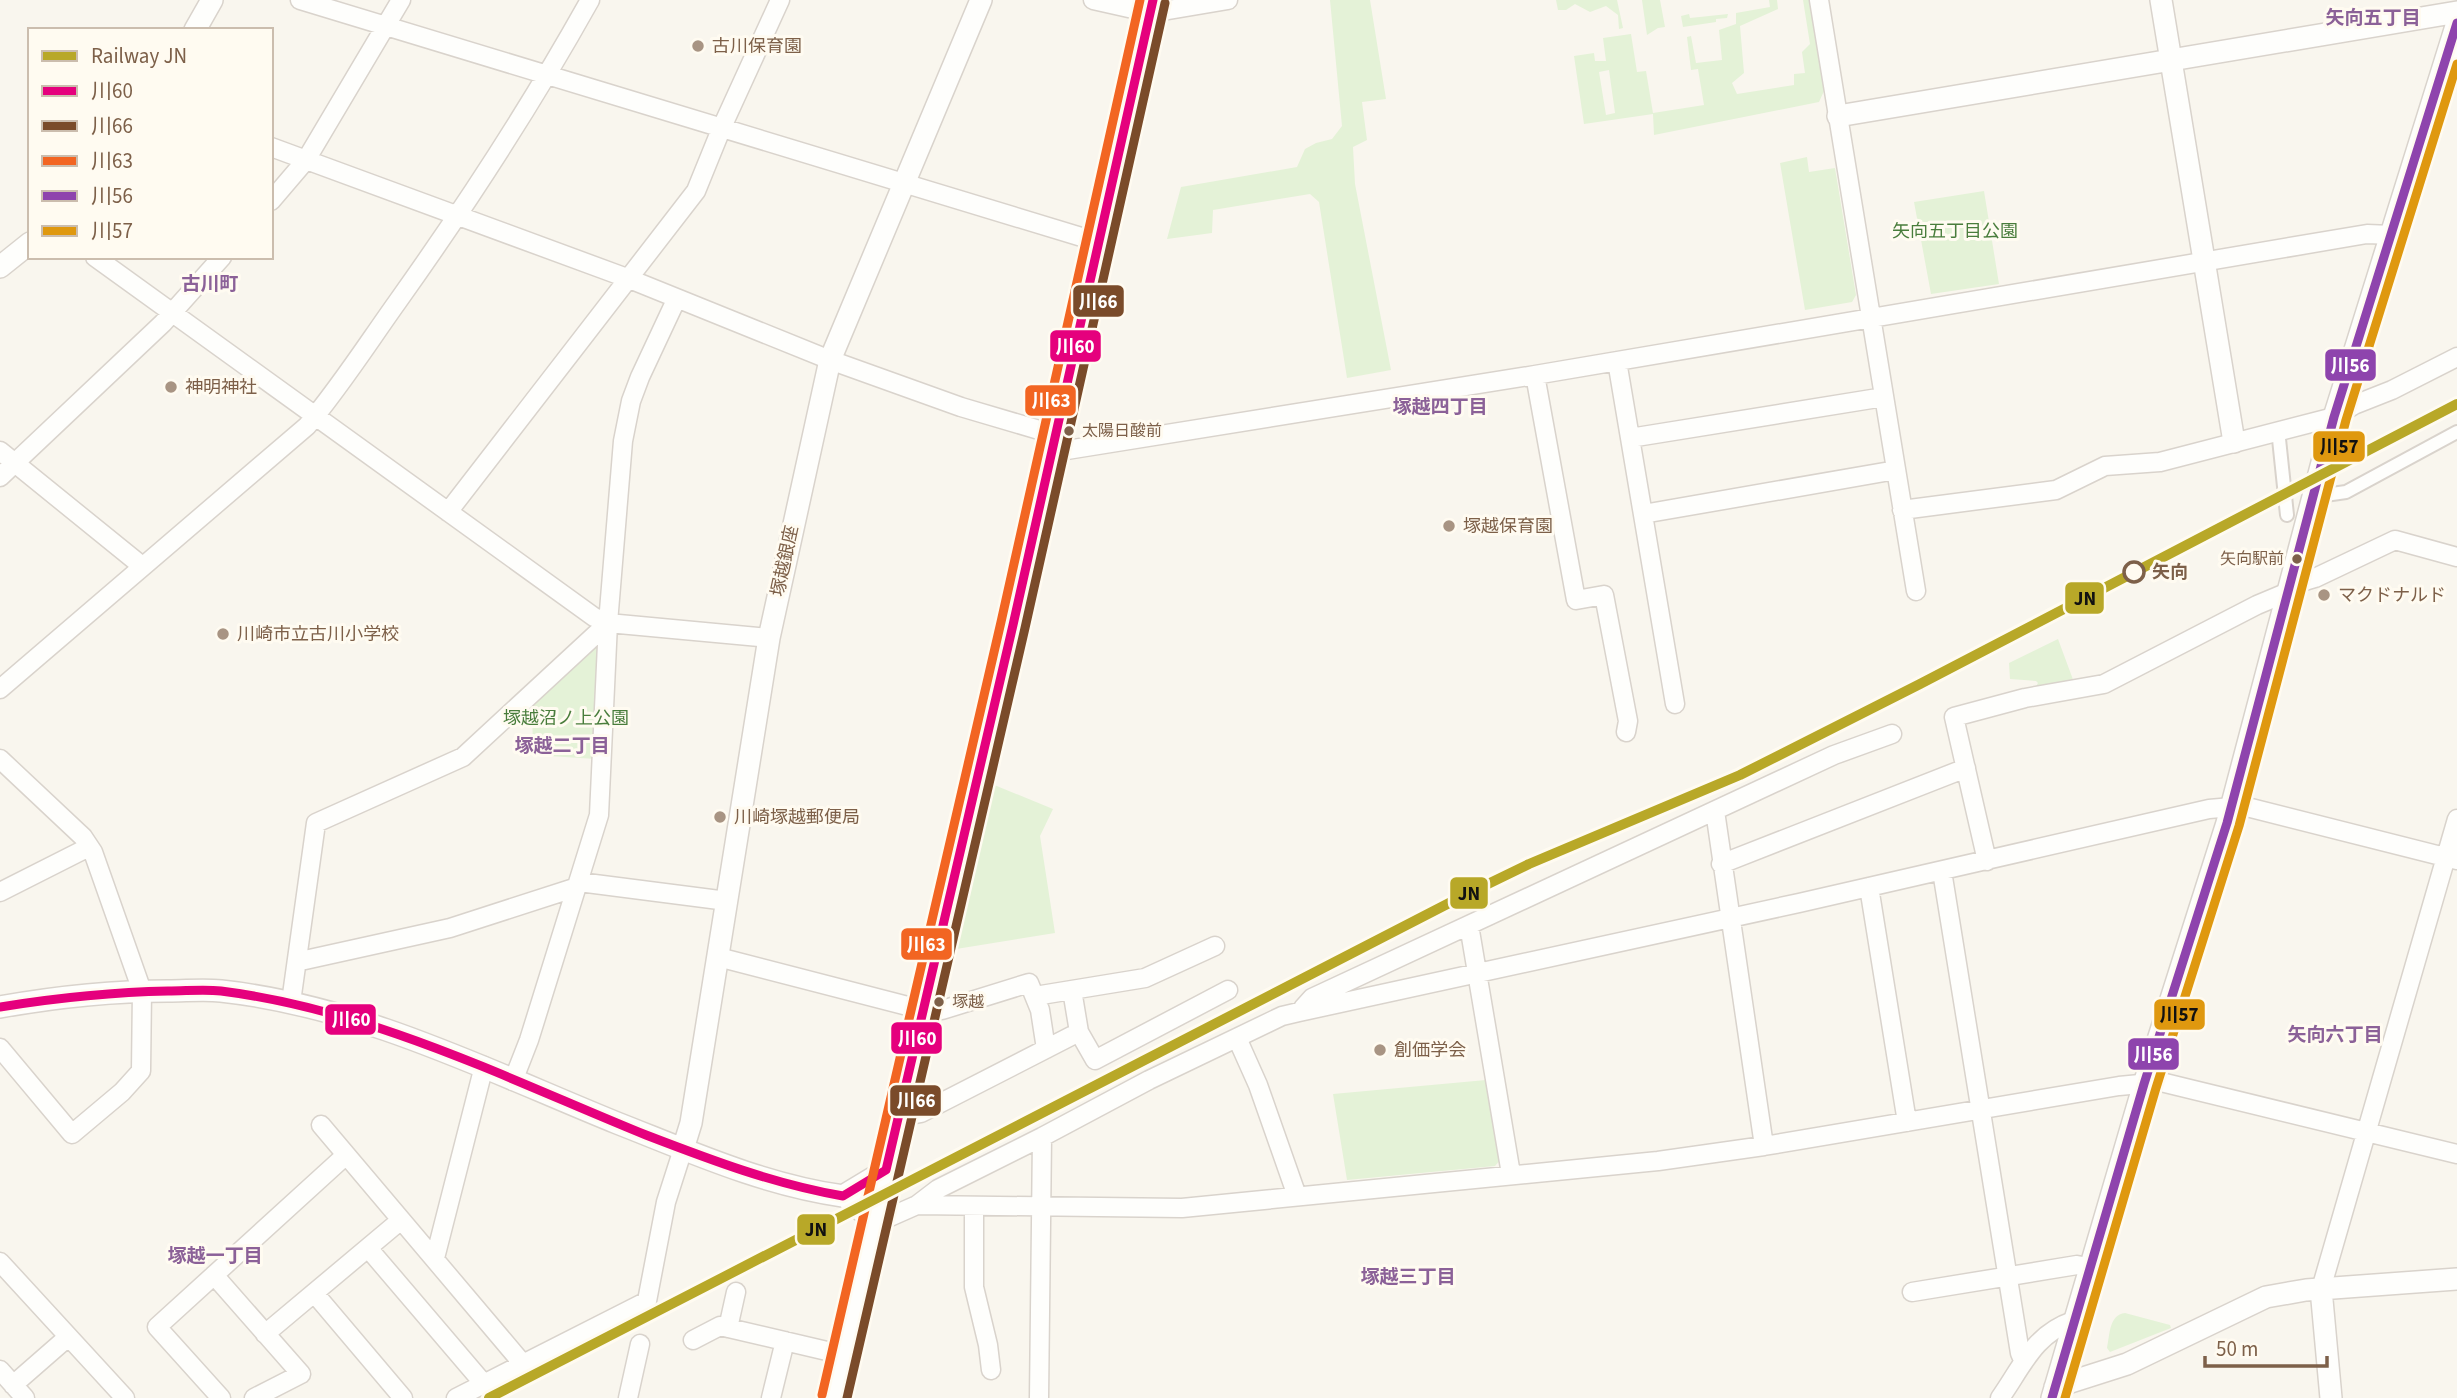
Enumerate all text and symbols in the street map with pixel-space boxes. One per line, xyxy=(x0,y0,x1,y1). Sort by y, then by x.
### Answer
district label: 矢向五丁目 xyxy=(2325,5,2421,32)
legend xyxy=(28,28,273,259)
place label: 古川保育園 xyxy=(712,34,802,59)
marker: 古川保育園 xyxy=(690,38,706,54)
text: Railway JN xyxy=(91,41,187,71)
text: 川60 xyxy=(91,76,133,106)
text: 川66 xyxy=(91,111,133,141)
text: 川63 xyxy=(91,146,133,176)
text: 川56 xyxy=(91,181,133,211)
text: 川57 xyxy=(91,216,133,246)
park label: 矢向五丁目公園 xyxy=(1892,219,2018,244)
district label: 古川町 xyxy=(181,271,239,298)
line badge: 川66 xyxy=(1072,284,1125,318)
text: 川66 xyxy=(1078,289,1118,316)
line badge: 川60 xyxy=(1049,329,1102,363)
text: 川60 xyxy=(1055,334,1095,361)
line badge: 川56 xyxy=(2324,348,2377,382)
text: 川56 xyxy=(2330,353,2370,380)
place label: 神明神社 xyxy=(185,375,257,400)
marker: 神明神社 xyxy=(163,379,179,395)
line badge: 川63 xyxy=(1024,384,1077,417)
text: 川63 xyxy=(1031,388,1071,415)
district label: 塚越四丁目 xyxy=(1392,394,1488,421)
place label: 太陽日酸前 xyxy=(1082,420,1162,442)
marker: 太陽日酸前 xyxy=(1062,424,1076,438)
line badge: 川57 xyxy=(2312,430,2366,463)
text: 川57 xyxy=(2319,434,2359,461)
place label: 塚越保育園 xyxy=(1463,514,1553,539)
marker: 塚越保育園 xyxy=(1441,518,1457,534)
street label: 塚越銀座 xyxy=(765,523,805,599)
place label: 矢向駅前 xyxy=(2220,548,2284,570)
marker: 矢向駅前 xyxy=(2290,552,2304,566)
place label: 矢向 xyxy=(2152,560,2188,585)
marker: 矢向 xyxy=(2123,561,2145,583)
line badge: JN xyxy=(2064,581,2105,615)
place label: マクドナルド xyxy=(2338,583,2446,608)
text: JN xyxy=(2074,586,2096,613)
marker: マクドナルド xyxy=(2316,587,2332,603)
place label: 川崎市立古川小学校 xyxy=(237,622,399,647)
marker: 川崎市立古川小学校 xyxy=(215,626,231,642)
park label: 塚越沼ノ上公園 xyxy=(503,706,629,731)
district label: 塚越二丁目 xyxy=(514,733,610,760)
place label: 川崎塚越郵便局 xyxy=(734,805,860,830)
marker: 川崎塚越郵便局 xyxy=(712,809,728,825)
line badge: JN xyxy=(1449,876,1489,910)
text: JN xyxy=(1458,881,1480,908)
line badge: 川63 xyxy=(900,927,953,961)
text: 川63 xyxy=(906,932,946,959)
place label: 塚越 xyxy=(952,991,984,1013)
marker: 塚越 xyxy=(932,995,946,1009)
line badge: 川57 xyxy=(2153,998,2206,1031)
text: 川57 xyxy=(2159,1002,2199,1029)
line badge: 川60 xyxy=(324,1003,377,1036)
text: 川60 xyxy=(331,1007,371,1034)
line badge: 川60 xyxy=(890,1021,943,1055)
district label: 矢向六丁目 xyxy=(2287,1022,2383,1049)
text: 川60 xyxy=(897,1026,937,1053)
line badge: 川56 xyxy=(2127,1037,2180,1071)
place label: 創価学会 xyxy=(1394,1038,1466,1063)
marker: 創価学会 xyxy=(1372,1042,1388,1058)
text: 川56 xyxy=(2133,1042,2173,1069)
line badge: 川66 xyxy=(889,1084,942,1117)
text: 川66 xyxy=(896,1088,936,1115)
line badge: JN xyxy=(796,1213,836,1246)
text: JN xyxy=(805,1217,827,1244)
district label: 塚越一丁目 xyxy=(167,1243,263,1270)
district label: 塚越三丁目 xyxy=(1360,1264,1456,1291)
scale bar xyxy=(2205,1324,2328,1368)
text: 50 m xyxy=(2216,1334,2258,1364)

